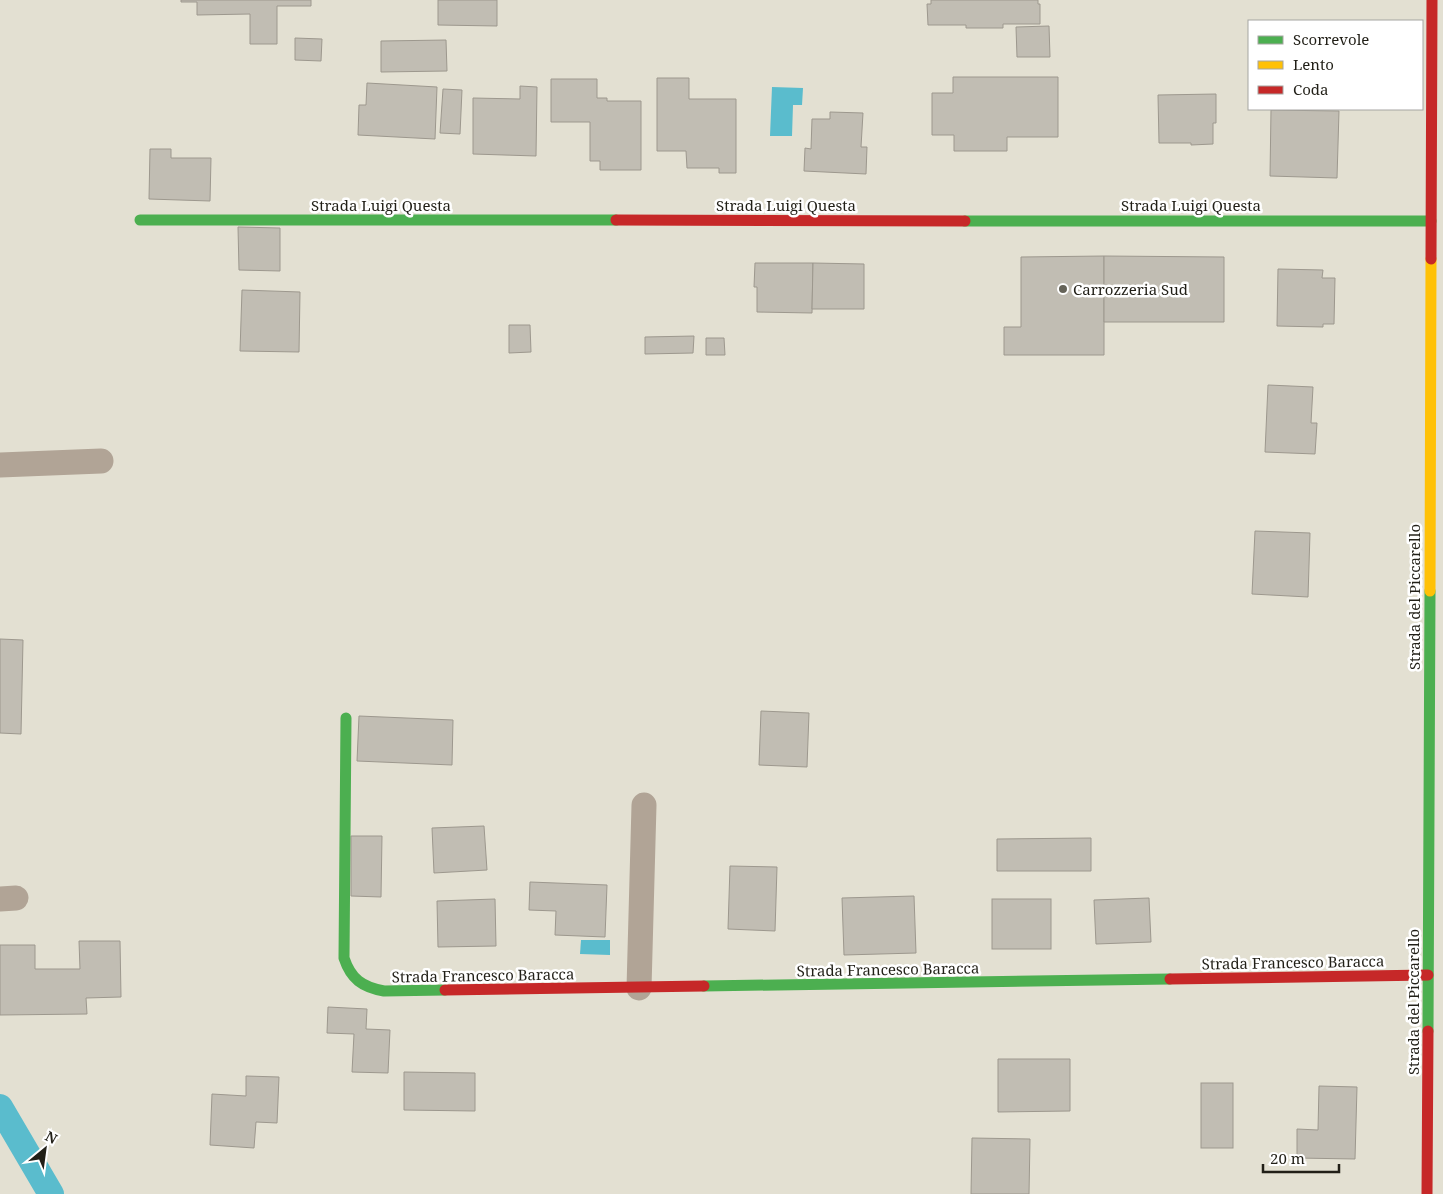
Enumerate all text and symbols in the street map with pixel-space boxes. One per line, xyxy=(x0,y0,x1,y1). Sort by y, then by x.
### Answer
legend xyxy=(1248,20,1423,110)
text: Scorrevole xyxy=(1293,29,1369,49)
text: Lento xyxy=(1293,54,1334,74)
text: Coda xyxy=(1293,79,1329,99)
street label: Strada Luigi Questa xyxy=(311,195,451,215)
street label: Strada Luigi Questa xyxy=(716,195,856,215)
street label: Strada Luigi Questa xyxy=(1121,195,1261,215)
place label: Carrozzeria Sud xyxy=(1073,279,1188,299)
marker: Carrozzeria Sud xyxy=(1057,283,1069,295)
street label: Strada del Piccarello xyxy=(1404,524,1424,670)
street label: Strada del Piccarello xyxy=(1403,929,1423,1075)
street label: Strada Francesco Baracca xyxy=(1201,950,1385,974)
street label: Strada Francesco Baracca xyxy=(796,957,980,981)
street label: Strada Francesco Baracca xyxy=(391,963,575,987)
north arrow xyxy=(20,1124,70,1174)
text: N xyxy=(42,1126,61,1148)
scale bar xyxy=(1263,1142,1339,1174)
text: 20 m xyxy=(1270,1148,1305,1168)

